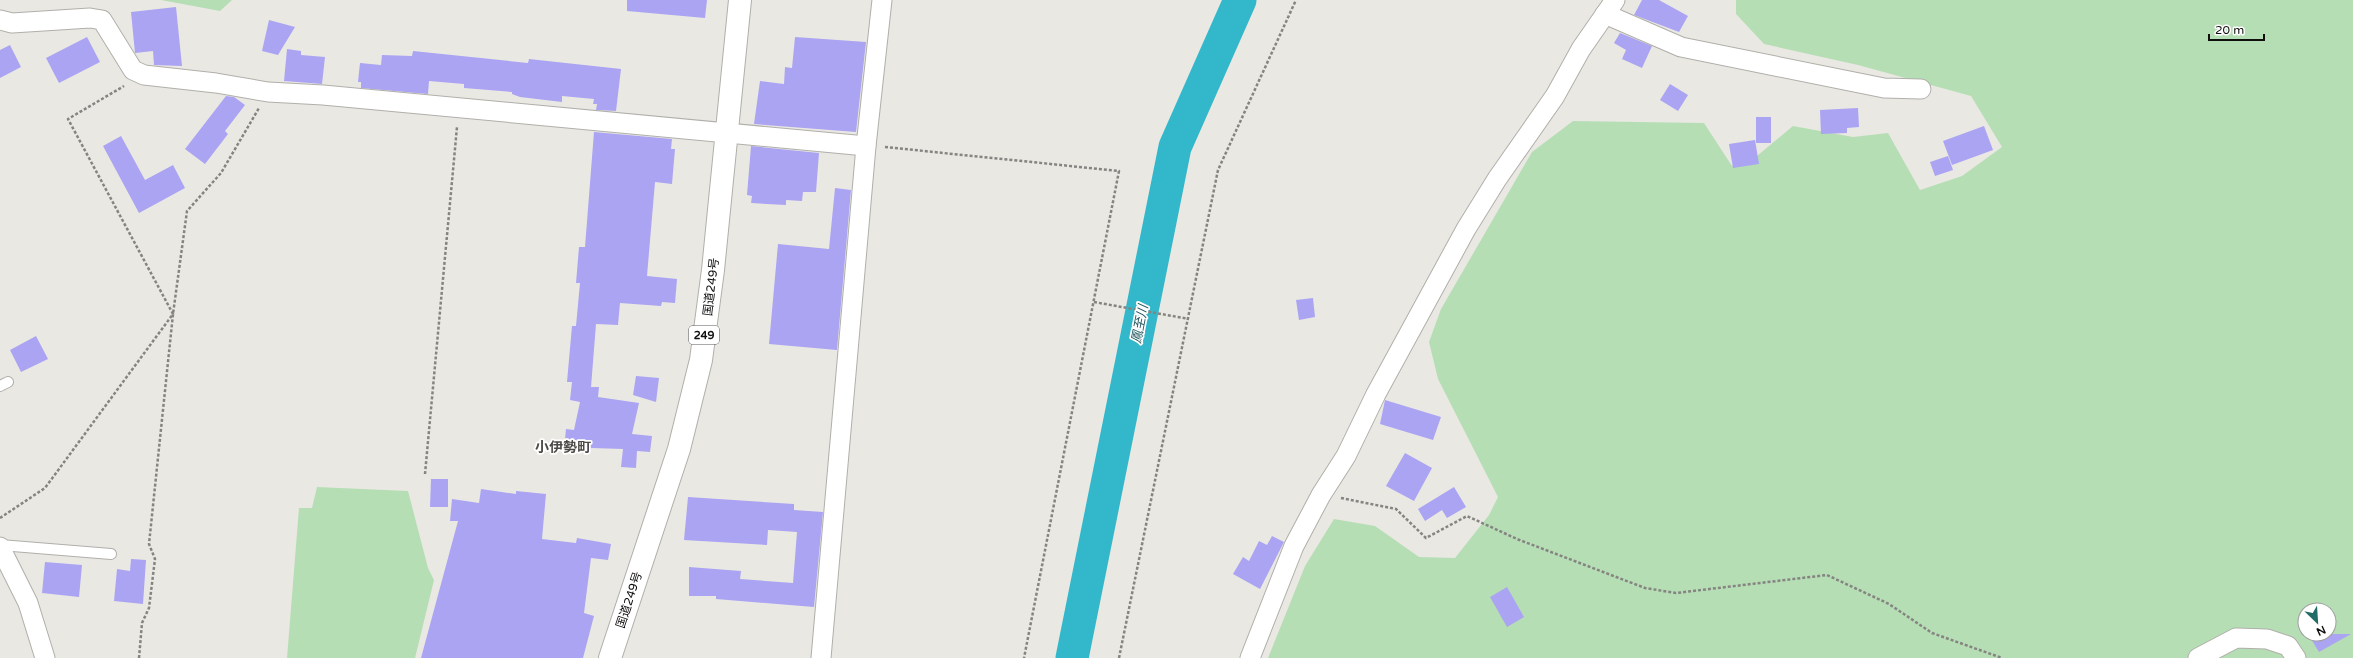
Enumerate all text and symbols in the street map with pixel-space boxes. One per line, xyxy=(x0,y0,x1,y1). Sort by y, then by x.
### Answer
scale bar xyxy=(2209,16,2264,42)
text: 20 m xyxy=(2215,23,2244,37)
street label: 国道249号 xyxy=(700,257,722,317)
water label: 鳳至川 xyxy=(1128,301,1152,345)
road number: 249 xyxy=(689,326,719,344)
district label: 小伊勢町 xyxy=(535,439,591,456)
street label: 国道249号 xyxy=(613,570,645,630)
north arrow xyxy=(2297,602,2337,642)
text: N xyxy=(2314,623,2328,638)

